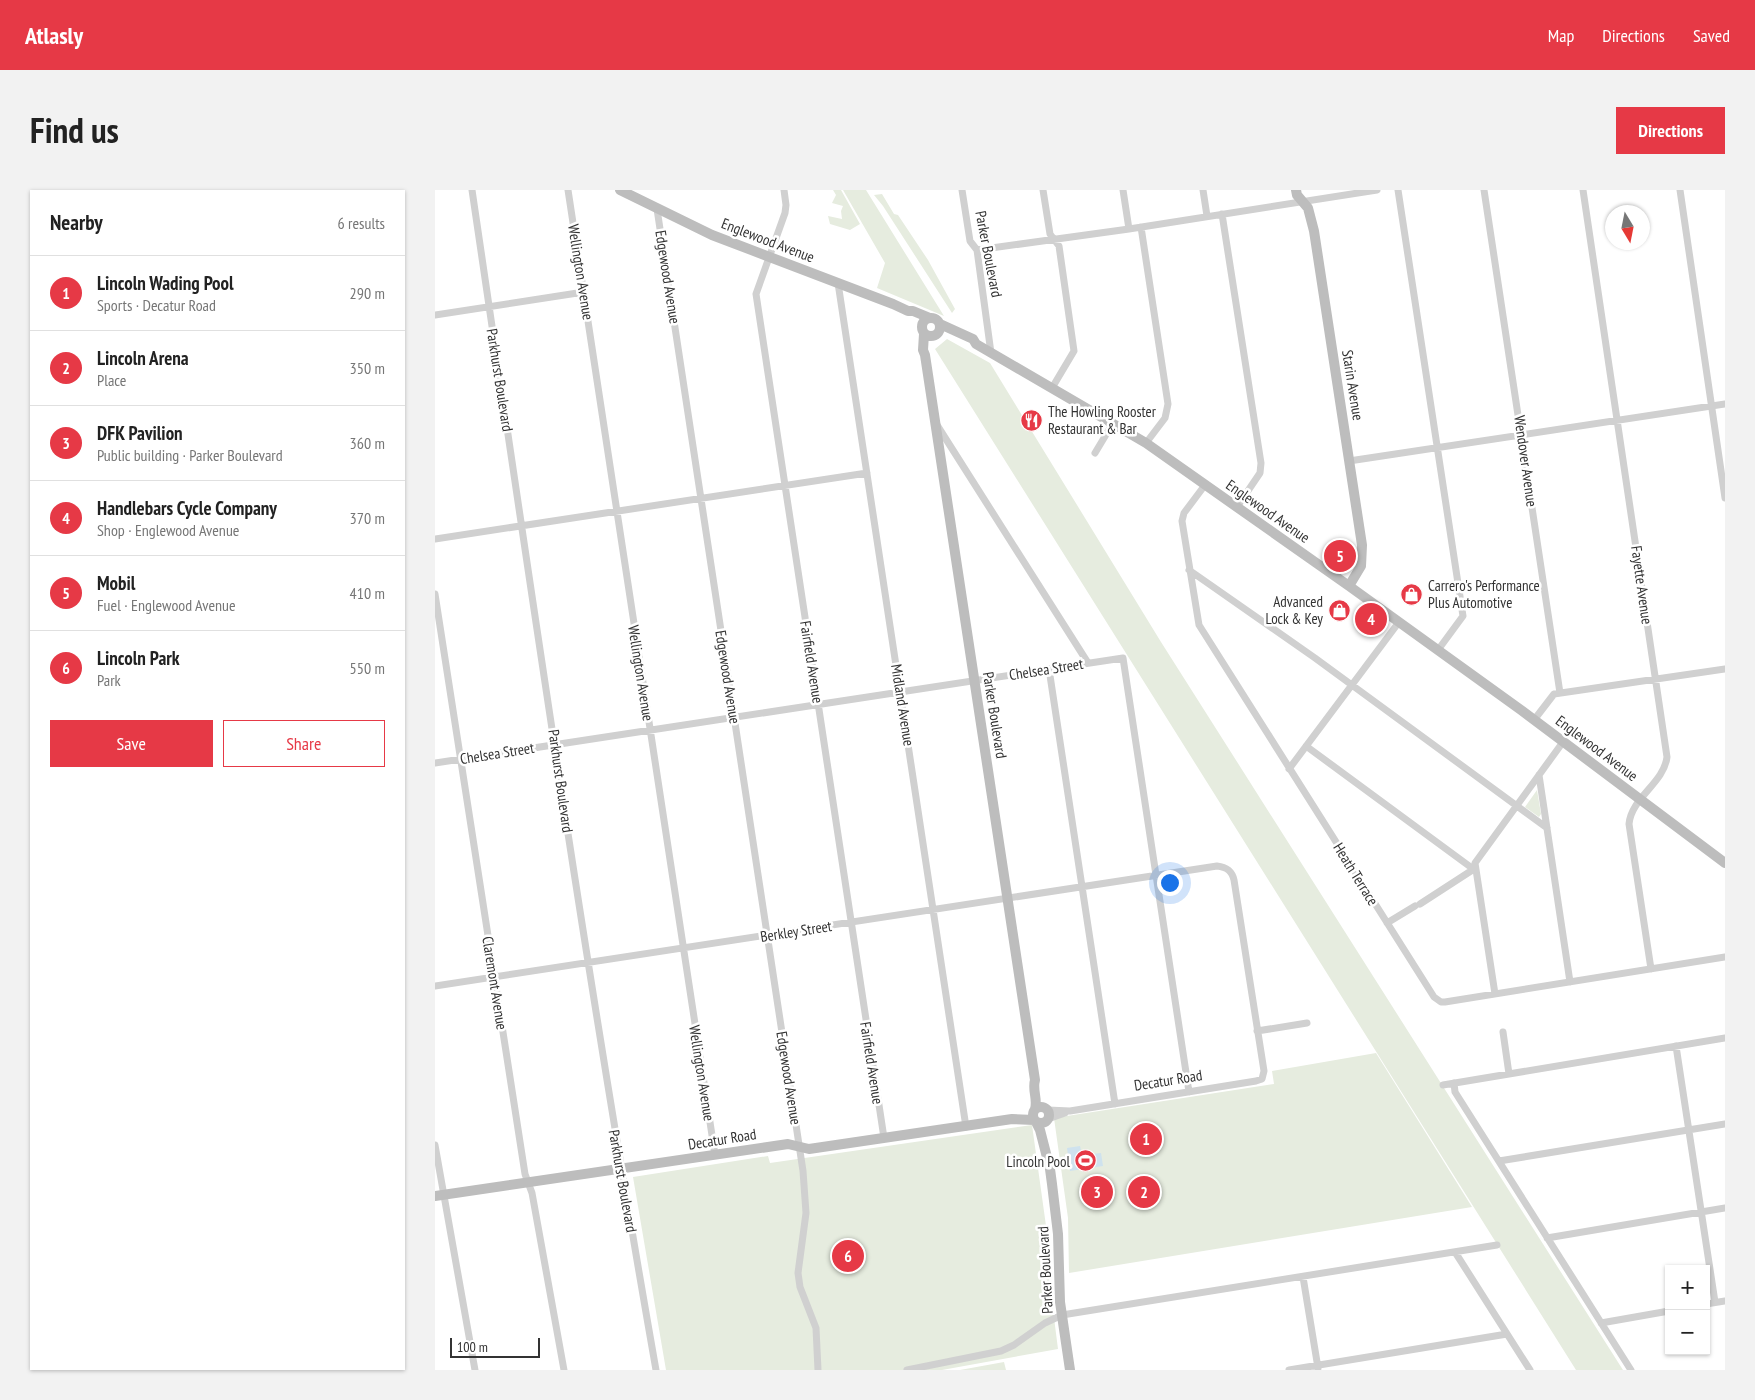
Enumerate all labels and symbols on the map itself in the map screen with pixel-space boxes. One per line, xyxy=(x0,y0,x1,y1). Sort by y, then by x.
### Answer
north arrow xyxy=(1605,205,1650,250)
street label: Parker Boulevard xyxy=(971,209,1007,299)
street label: Englewood Avenue xyxy=(719,214,817,266)
street label: Wellington Avenue xyxy=(564,223,598,321)
street label: Edgewood Avenue xyxy=(651,229,685,325)
street label: Parkhurst Boulevard xyxy=(482,327,518,433)
street label: Starin Avenue xyxy=(1338,348,1368,422)
place label: The Howling Rooster Restaurant & Bar xyxy=(1048,402,1157,438)
restaurant icon: The Howling Rooster Restaurant & Bar xyxy=(1020,408,1044,432)
street label: Wendover Avenue xyxy=(1510,414,1542,508)
street label: Englewood Avenue xyxy=(1222,475,1314,547)
pin: 5 xyxy=(1324,537,1356,575)
street label: Fayette Avenue xyxy=(1627,545,1657,625)
place label: Carrero's Performance Plus Automotive xyxy=(1428,576,1540,612)
shop icon: Carrero's Performance Plus Automotive xyxy=(1400,582,1424,606)
place label: Advanced Lock & Key xyxy=(1266,592,1323,628)
shop icon: Advanced Lock & Key xyxy=(1327,598,1351,622)
pin: 4 xyxy=(1355,600,1387,638)
street label: Fairfield Avenue xyxy=(796,620,828,704)
street label: Wellington Avenue xyxy=(624,624,658,722)
street label: Edgewood Avenue xyxy=(711,629,745,725)
street label: Chelsea Street xyxy=(1008,654,1084,684)
street label: Midland Avenue xyxy=(887,663,919,747)
street label: Parker Boulevard xyxy=(979,670,1011,760)
street label: Englewood Avenue xyxy=(1552,711,1642,785)
street label: Parkhurst Boulevard xyxy=(544,728,578,834)
street label: Chelsea Street xyxy=(459,738,535,768)
street label: Heath Terrace xyxy=(1329,839,1383,909)
your location xyxy=(1157,870,1183,896)
street label: Berkley Street xyxy=(759,916,833,946)
street label: Claremont Avenue xyxy=(478,935,512,1031)
street label: Fairfield Avenue xyxy=(856,1021,888,1105)
street label: Wellington Avenue xyxy=(685,1024,719,1122)
street label: Edgewood Avenue xyxy=(772,1030,806,1126)
street label: Decatur Road xyxy=(1133,1065,1203,1095)
pin: 1 xyxy=(1130,1120,1162,1158)
street label: Decatur Road xyxy=(687,1124,757,1154)
street label: Parkhurst Boulevard xyxy=(605,1128,641,1234)
sports icon: Lincoln Pool xyxy=(1074,1149,1098,1173)
place label: Lincoln Pool xyxy=(1006,1152,1070,1171)
pin: 3 xyxy=(1081,1173,1113,1211)
pin: 2 xyxy=(1128,1173,1160,1211)
street label: Parker Boulevard xyxy=(1033,1226,1057,1314)
pin: 6 xyxy=(832,1237,864,1275)
scale bar xyxy=(450,1335,540,1358)

